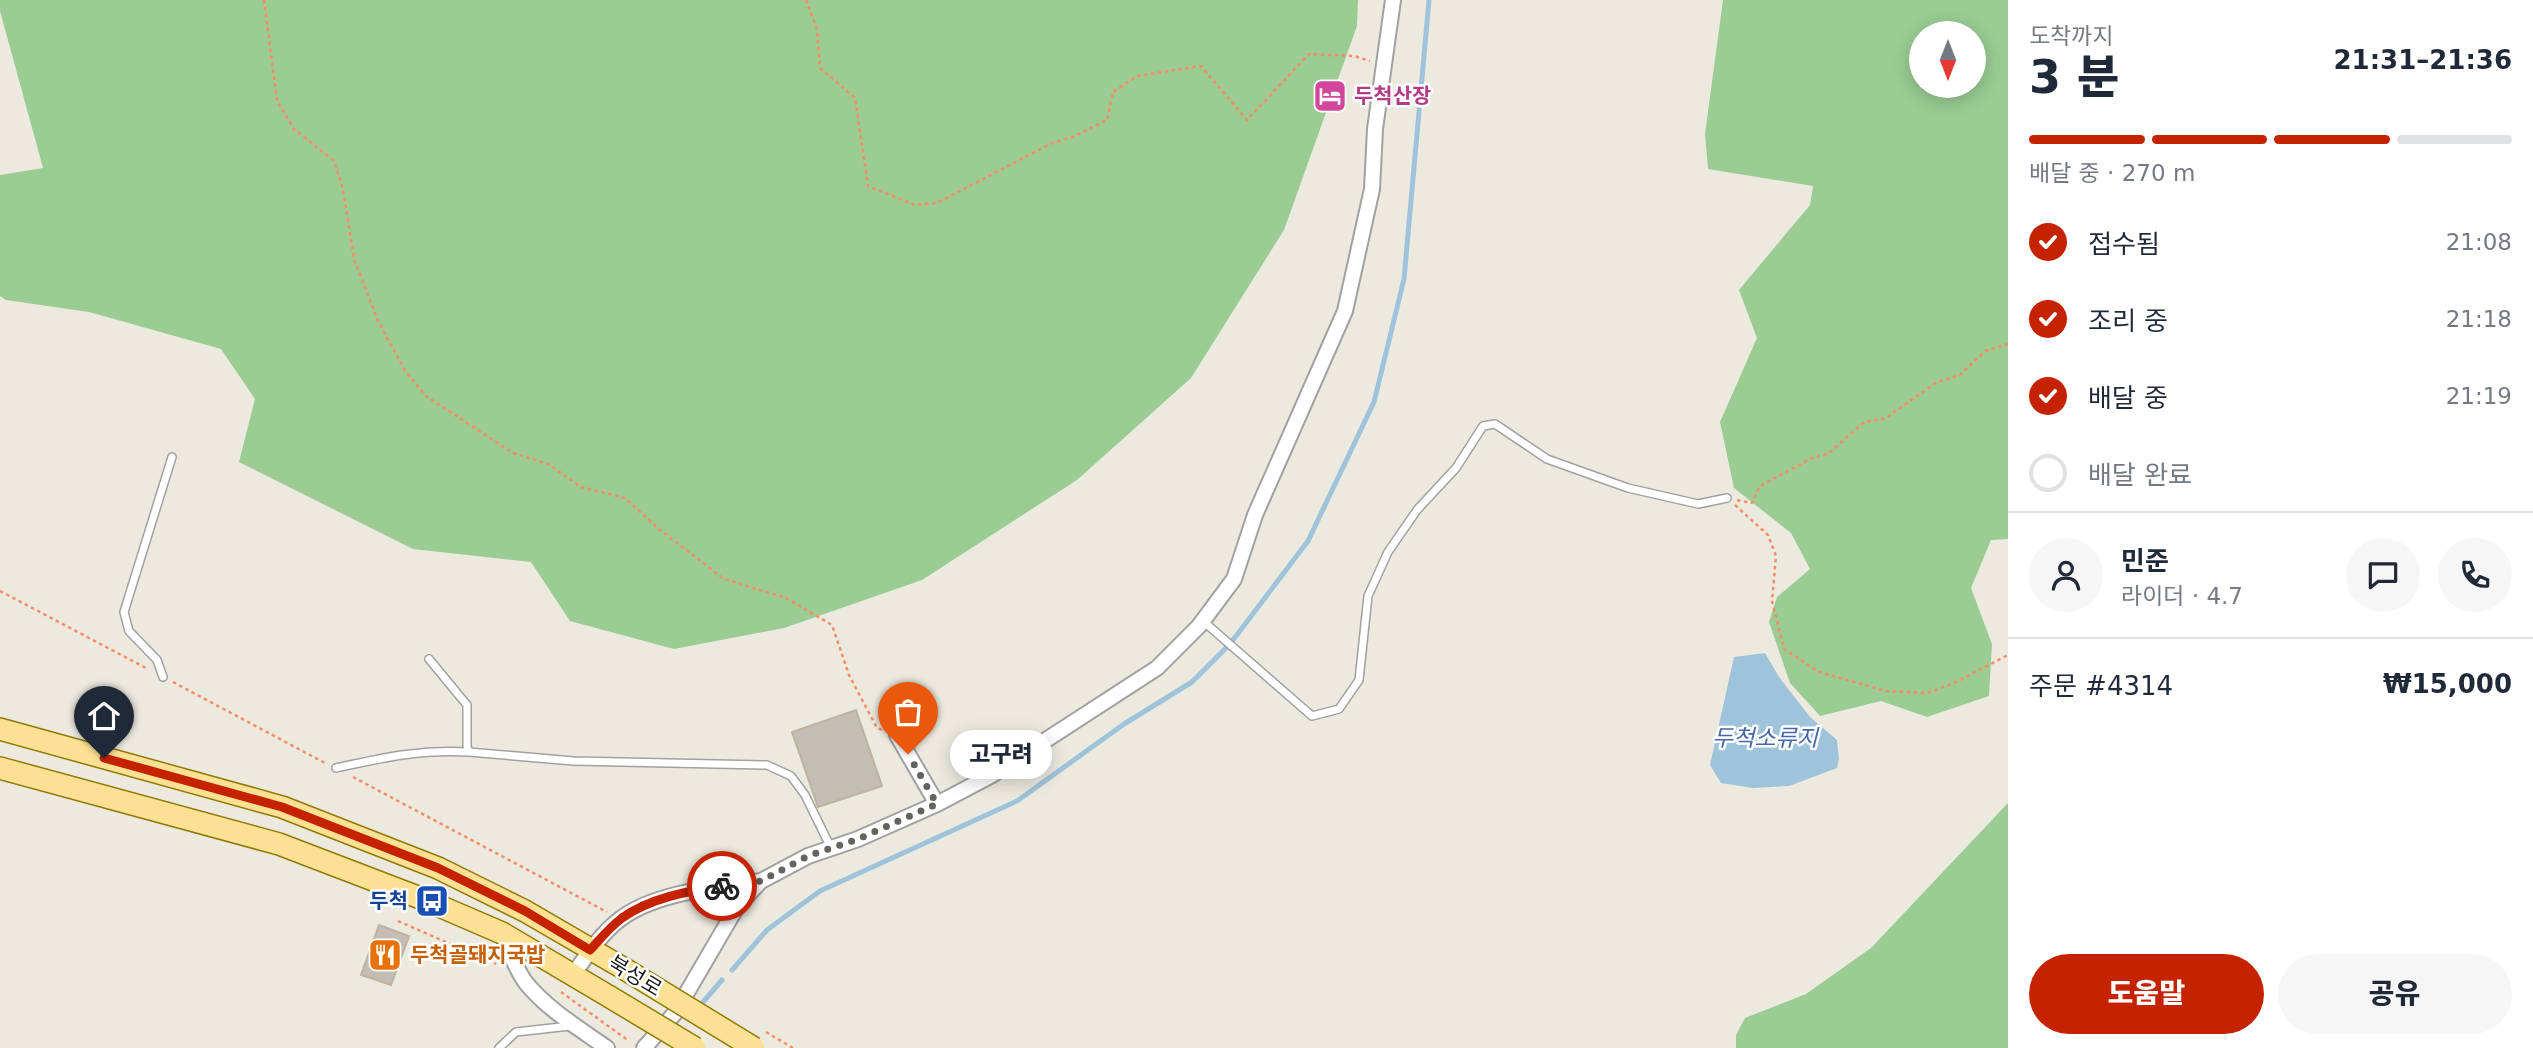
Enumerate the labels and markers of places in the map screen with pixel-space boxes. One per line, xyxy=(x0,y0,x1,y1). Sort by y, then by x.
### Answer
hotel icon: 두척산장 xyxy=(1311,77,1349,115)
place label: 두척산장 xyxy=(1354,84,1431,108)
pin xyxy=(878,682,938,754)
pin xyxy=(74,686,134,758)
callout: 고구려 xyxy=(950,730,1052,778)
bus stop icon: 두척 xyxy=(413,882,451,920)
place label: 두척 xyxy=(369,889,408,913)
restaurant icon: 두척골돼지국밥 xyxy=(366,936,404,974)
place label: 두척골돼지국밥 xyxy=(410,943,545,967)

